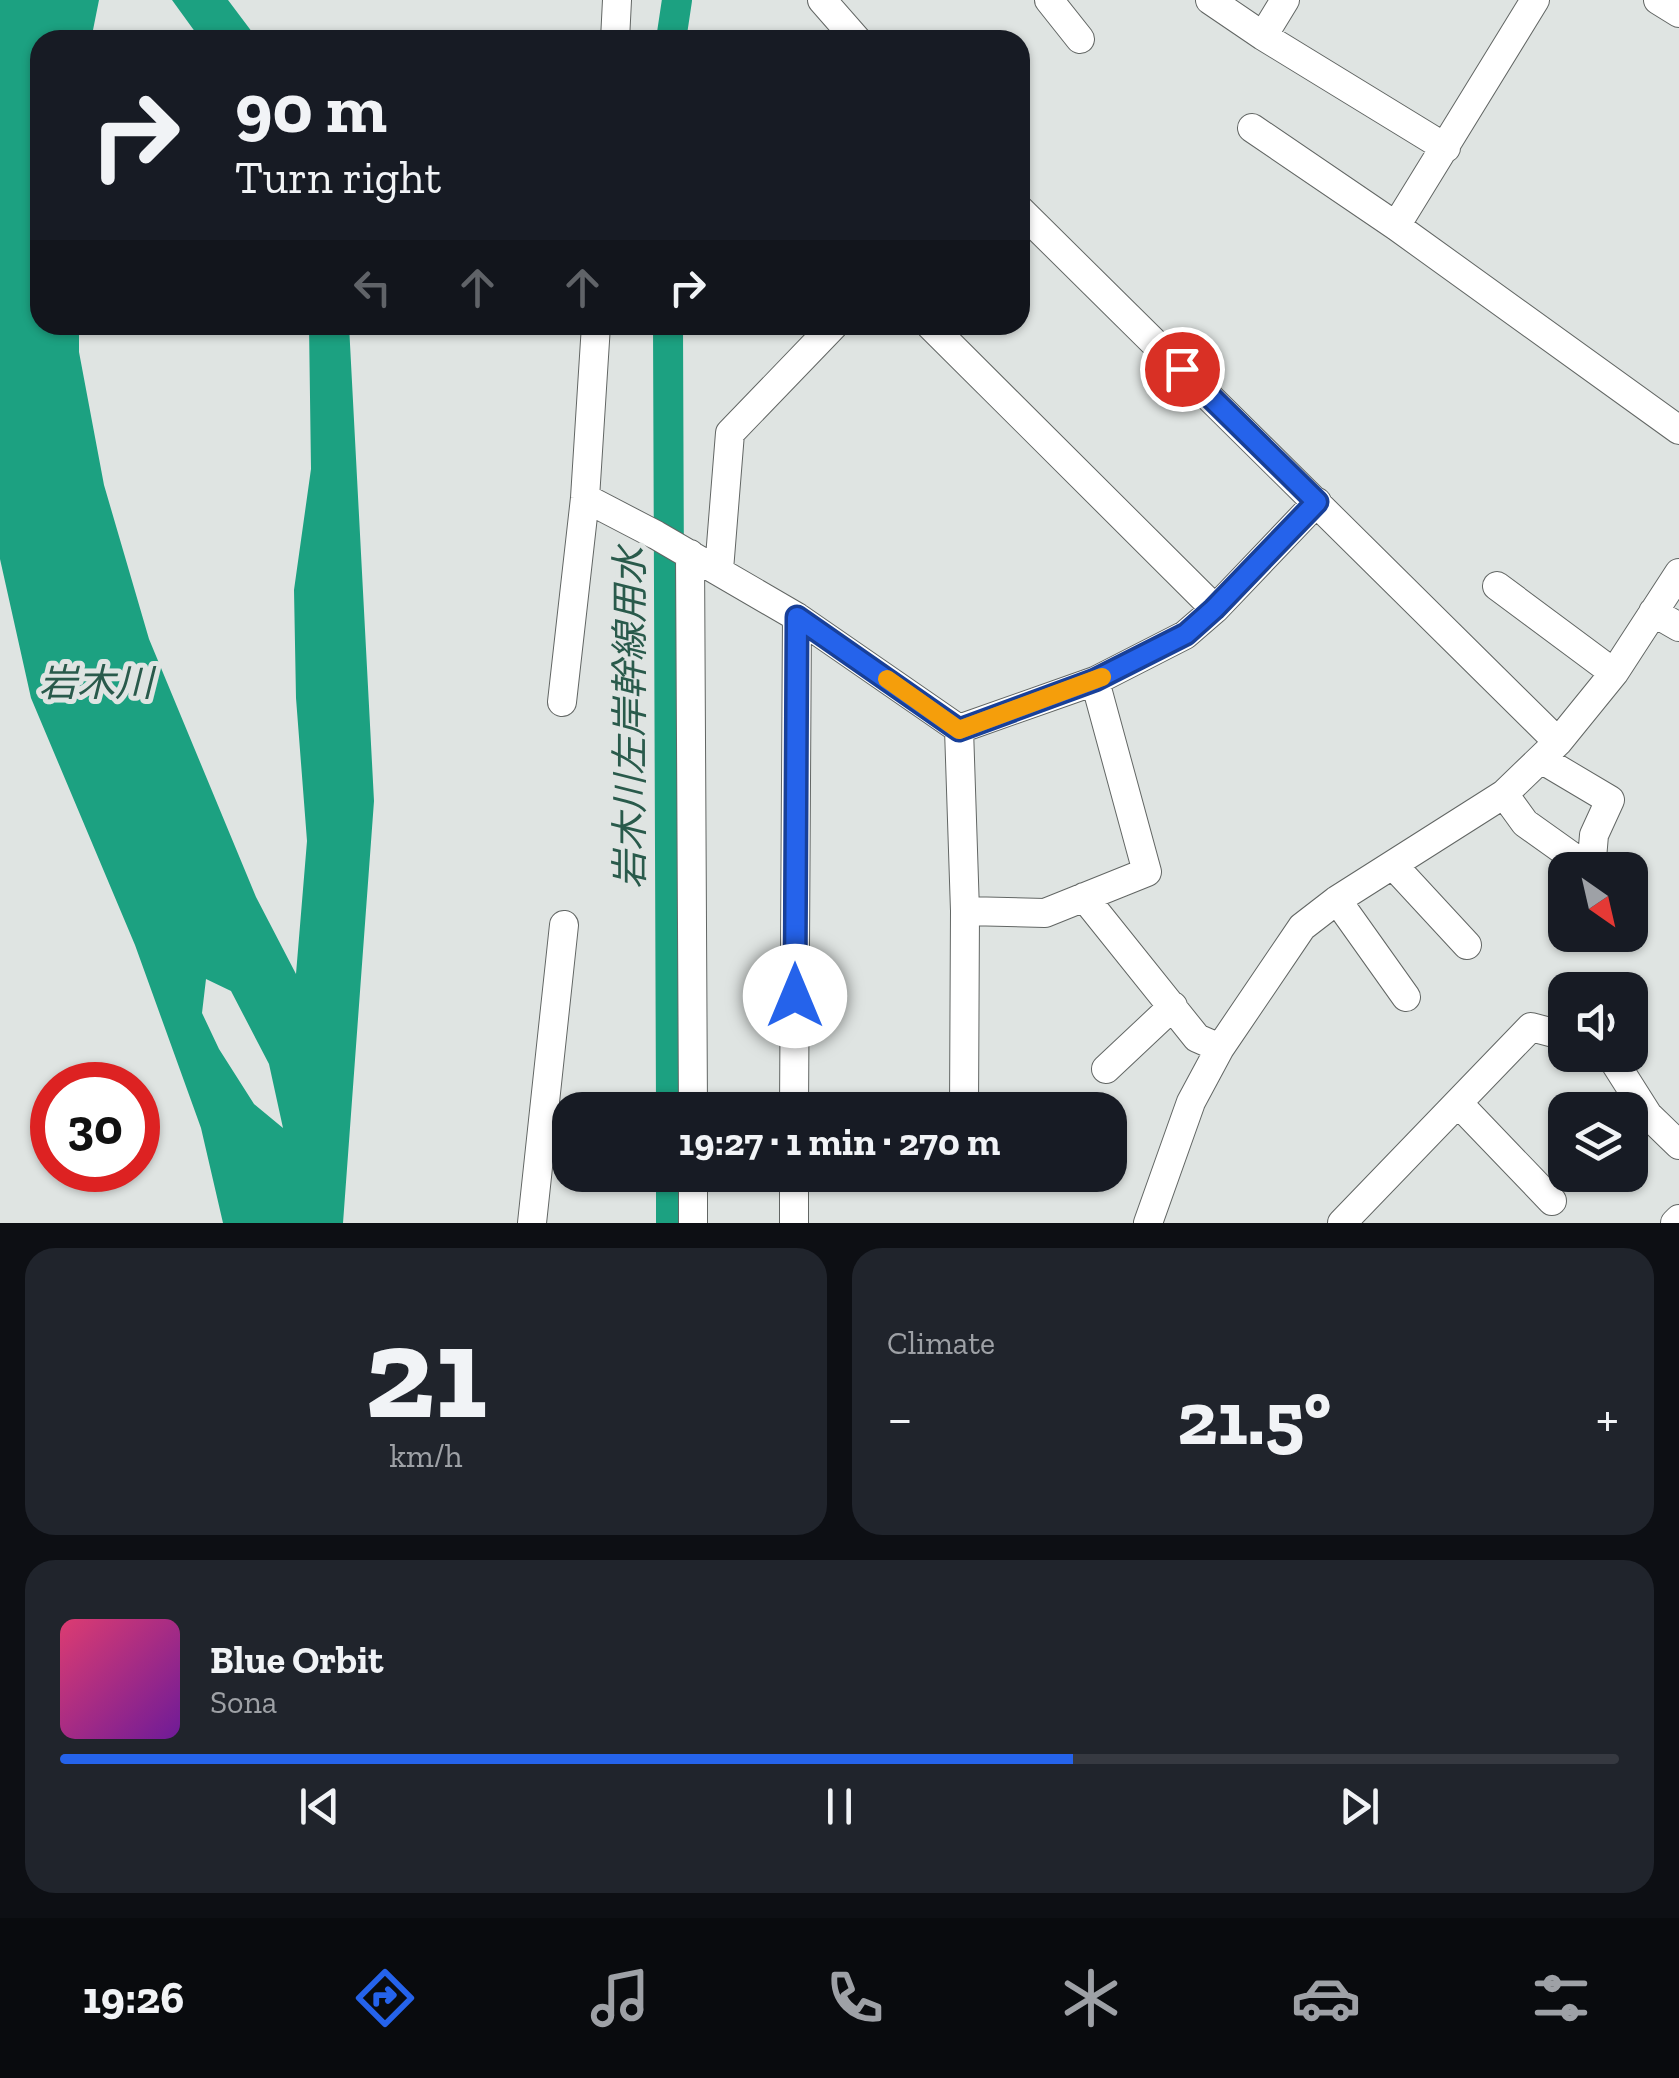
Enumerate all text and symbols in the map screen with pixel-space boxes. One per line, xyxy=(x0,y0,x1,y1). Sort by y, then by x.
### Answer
text: 90 m xyxy=(235,66,387,150)
icon: right xyxy=(70,70,200,200)
text: Turn right xyxy=(235,151,441,205)
icon: left xyxy=(345,260,400,315)
icon: ahead xyxy=(450,260,505,315)
icon: ahead xyxy=(555,260,610,315)
icon: right xyxy=(660,260,715,315)
pin xyxy=(1140,327,1225,412)
icon: arrive xyxy=(1155,342,1210,397)
water label: 岩木川左岸幹線用水 xyxy=(607,543,653,889)
water label: 岩木川 xyxy=(39,660,157,706)
north arrow xyxy=(1548,852,1648,952)
map controls xyxy=(1548,852,1648,1192)
position arrow xyxy=(743,944,847,1048)
button: sound xyxy=(1548,972,1648,1072)
speed limit sign: 30 xyxy=(30,1062,160,1192)
button: layers xyxy=(1548,1092,1648,1192)
text: 19:27 · 1 min · 270 m xyxy=(679,1119,1000,1165)
text: 21 xyxy=(365,1294,487,1450)
text: Climate xyxy=(887,1324,995,1362)
text: 21.5° xyxy=(1177,1373,1331,1463)
text: − xyxy=(887,1385,913,1451)
text: + xyxy=(1596,1385,1619,1451)
text: km/h xyxy=(389,1437,463,1475)
text: Blue Orbit xyxy=(210,1637,383,1683)
text: Sona xyxy=(210,1683,277,1721)
icon: previous xyxy=(292,1779,347,1834)
icon: pause xyxy=(812,1779,867,1834)
icon: next xyxy=(1332,1779,1387,1834)
icon: directions xyxy=(350,1963,420,2033)
icon: music xyxy=(585,1963,655,2033)
icon: phone xyxy=(820,1963,890,2033)
icon: climate xyxy=(1056,1963,1126,2033)
icon: car xyxy=(1291,1963,1361,2033)
icon: filters xyxy=(1526,1963,1596,2033)
text: 19:26 xyxy=(83,1971,184,2025)

